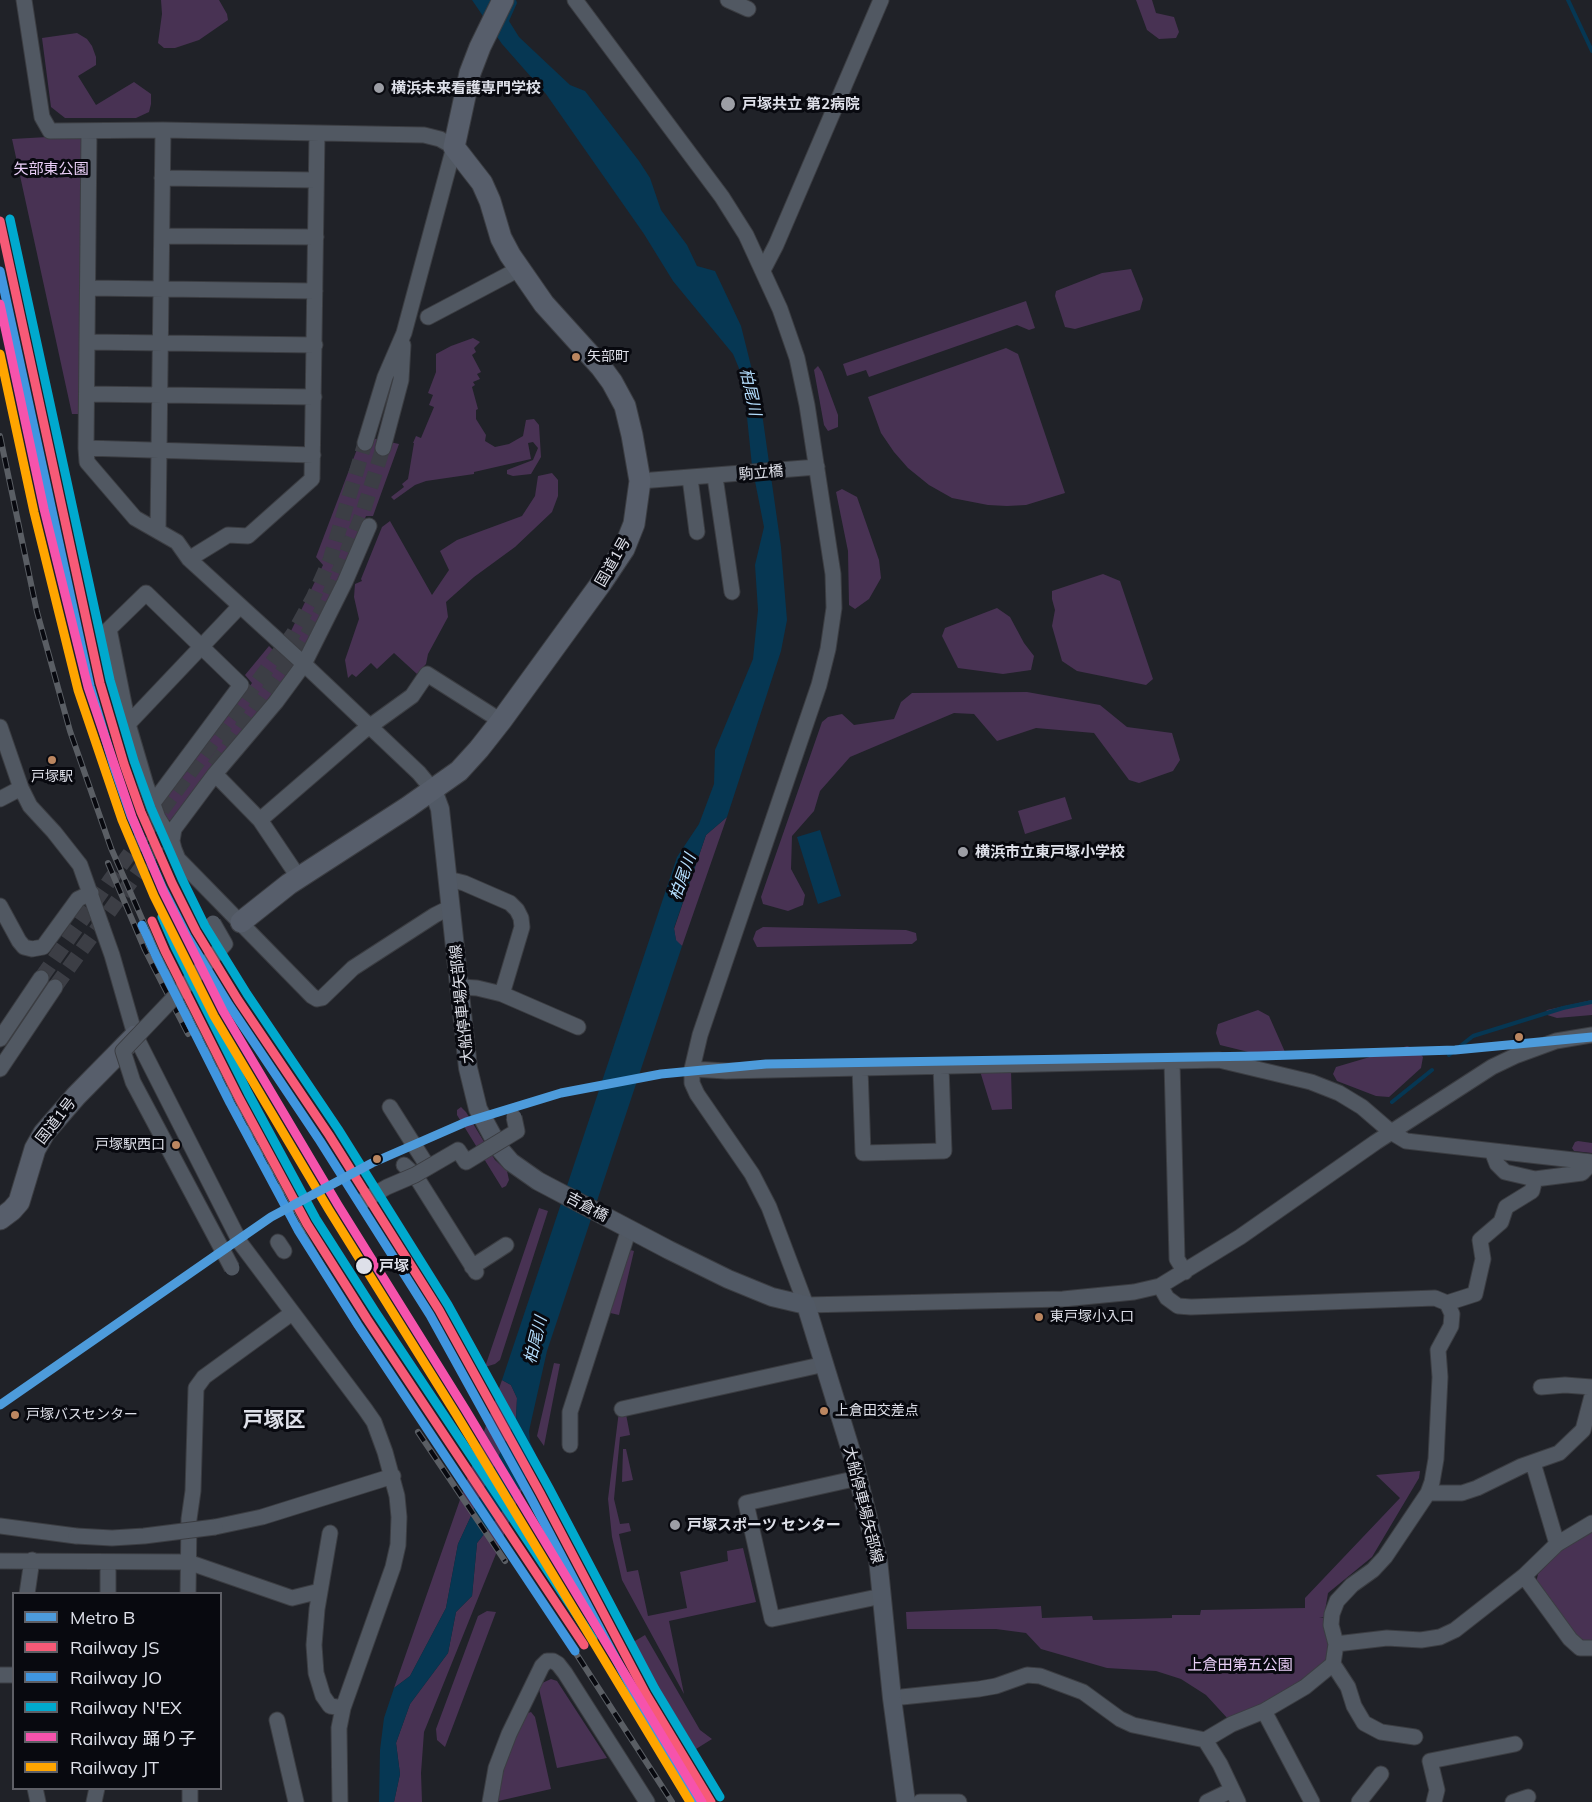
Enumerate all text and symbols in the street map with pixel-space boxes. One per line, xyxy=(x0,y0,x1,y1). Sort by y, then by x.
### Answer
place label: 横浜未来看護専門学校 xyxy=(391,79,541,97)
marker: 横浜未来看護専門学校 xyxy=(372,81,386,95)
marker: 戸塚共立 第2病院 xyxy=(719,95,737,113)
place label: 戸塚共立 第2病院 xyxy=(742,95,860,113)
park label: 矢部東公園 xyxy=(14,160,88,178)
place label: 矢部町 xyxy=(587,349,629,365)
marker: 矢部町 xyxy=(570,351,582,363)
water label: 柏尾川 xyxy=(736,367,764,417)
street label: 駒立橋 xyxy=(738,462,784,484)
street label: 国道1号 xyxy=(592,534,634,590)
marker: 戸塚駅 xyxy=(46,754,58,766)
place label: 戸塚駅 xyxy=(31,769,73,785)
place label: 横浜市立東戸塚小学校 xyxy=(975,843,1125,861)
marker: 横浜市立東戸塚小学校 xyxy=(956,845,970,859)
water label: 柏尾川 xyxy=(666,851,700,903)
street label: 大船停車場矢部線 xyxy=(447,943,477,1065)
unlabelled marker xyxy=(1513,1031,1525,1043)
street label: 国道1号 xyxy=(32,1094,80,1148)
place label: 戸塚駅西口 xyxy=(95,1137,165,1153)
marker: 戸塚駅西口 xyxy=(170,1139,182,1151)
unlabelled marker xyxy=(371,1153,383,1165)
street label: 吉倉橋 xyxy=(563,1188,611,1226)
marker: 戸塚 xyxy=(354,1256,374,1276)
place label: 戸塚 xyxy=(379,1257,409,1275)
place label: 東戸塚小入口 xyxy=(1050,1309,1134,1325)
marker: 東戸塚小入口 xyxy=(1033,1311,1045,1323)
water label: 柏尾川 xyxy=(521,1314,551,1366)
place label: 上倉田交差点 xyxy=(835,1403,919,1419)
marker: 上倉田交差点 xyxy=(818,1405,830,1417)
place label: 戸塚バスセンター xyxy=(26,1407,138,1423)
district label: 戸塚区 xyxy=(243,1408,305,1434)
marker: 戸塚バスセンター xyxy=(9,1409,21,1421)
street label: 大船停車場矢部線 xyxy=(840,1445,886,1565)
place label: 戸塚スポーツ センター xyxy=(687,1516,841,1534)
marker: 戸塚スポーツ センター xyxy=(668,1518,682,1532)
legend xyxy=(12,1592,222,1790)
text: Metro B xyxy=(70,1606,135,1629)
text: Railway JS xyxy=(70,1636,159,1659)
park label: 上倉田第五公園 xyxy=(1188,1656,1292,1674)
text: Railway JO xyxy=(70,1666,162,1689)
text: Railway N'EX xyxy=(70,1696,182,1719)
text: Railway 踊り子 xyxy=(70,1727,196,1750)
text: Railway JT xyxy=(70,1756,159,1779)

